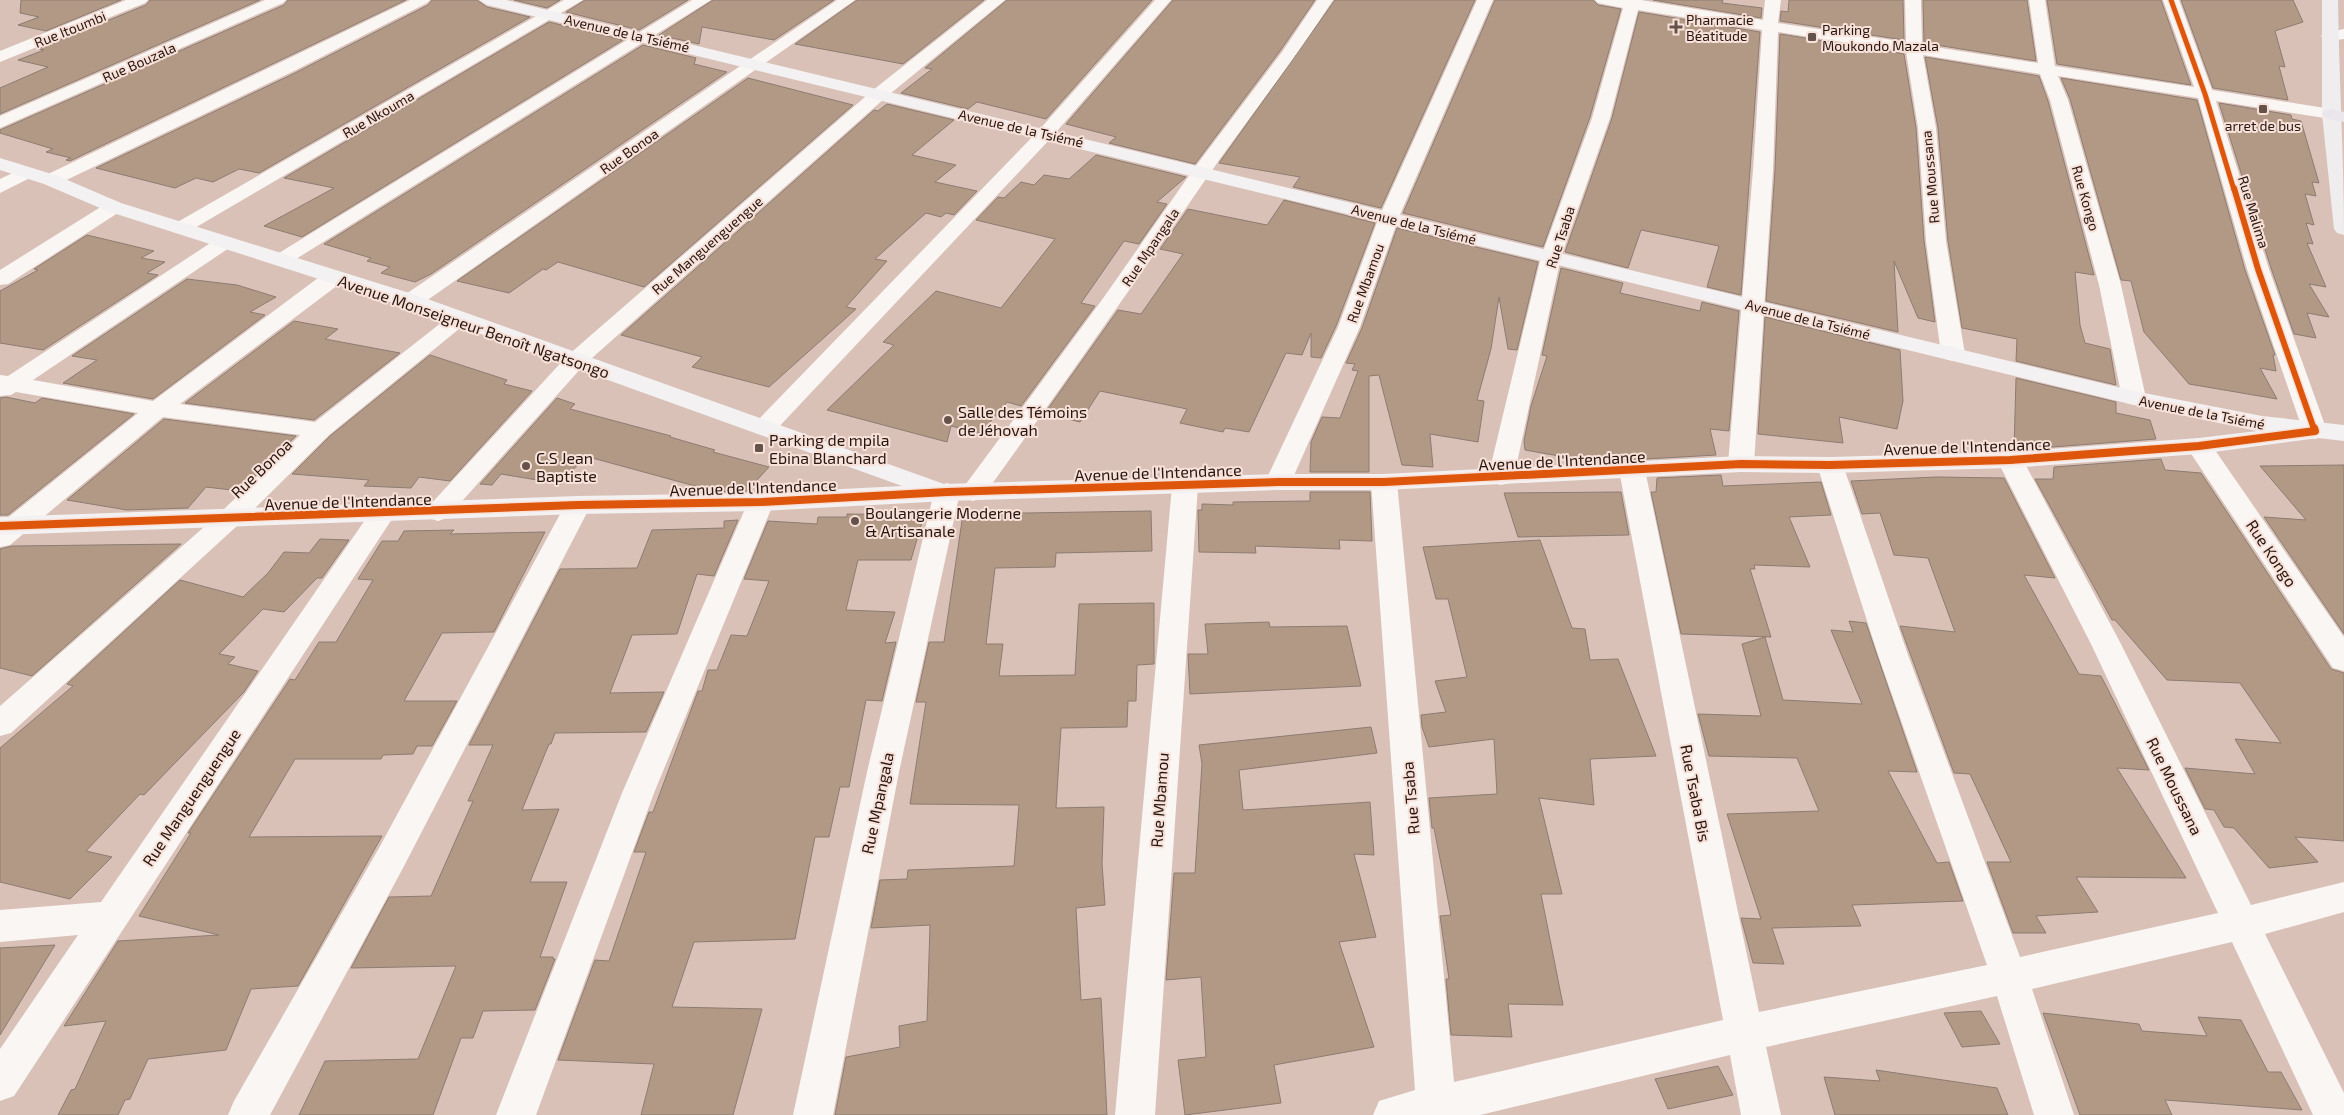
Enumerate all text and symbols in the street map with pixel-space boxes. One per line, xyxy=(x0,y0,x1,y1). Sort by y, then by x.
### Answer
street label: Rue Itoumbi xyxy=(32,7,108,51)
street label: Avenue de la Tsiémé xyxy=(563,10,691,56)
place label: Pharmacie Béatitude xyxy=(1686,11,1753,44)
marker: Pharmacie Béatitude xyxy=(1670,21,1682,33)
place label: Parking Moukondo Mazala xyxy=(1822,21,1939,54)
marker: Parking Moukondo Mazala xyxy=(1806,31,1818,43)
street label: Rue Bouzala xyxy=(100,38,178,86)
street label: Rue Nkouma xyxy=(339,87,417,141)
marker: arret de bus xyxy=(2257,103,2269,115)
street label: Avenue de la Tsiémé xyxy=(957,105,1085,151)
place label: arret de bus xyxy=(2225,117,2301,134)
street label: Rue Bonoa xyxy=(596,125,662,177)
street label: Rue Moussana xyxy=(1917,130,1943,224)
street label: Rue Kongo xyxy=(2069,163,2103,233)
street label: Rue Malima xyxy=(2235,174,2273,250)
street label: Rue Manguenguengue xyxy=(648,192,766,298)
street label: Avenue de la Tsiémé xyxy=(1350,200,1478,248)
street label: Rue Tsaba xyxy=(1542,204,1578,270)
street label: Rue Mpangala xyxy=(1118,205,1182,289)
street label: Rue Mbamou xyxy=(1343,241,1387,325)
street label: Avenue Monseigneur Benoît Ngatsongo xyxy=(336,270,612,382)
street label: Avenue de la Tsiémé xyxy=(1744,295,1872,343)
street label: Avenue de la Tsiémé xyxy=(2138,391,2266,433)
place label: Salle des Témoins de Jéhovah xyxy=(958,402,1087,439)
marker: Salle des Témoins de Jéhovah xyxy=(942,414,954,426)
place label: Parking de mpila Ebina Blanchard xyxy=(769,430,890,467)
street label: Rue Bonoa xyxy=(227,434,295,502)
street label: Avenue de l'Intendance xyxy=(1883,434,2051,458)
marker: Parking de mpila Ebina Blanchard xyxy=(753,442,765,454)
street label: Avenue de l'Intendance xyxy=(1478,446,1646,474)
place label: C.S Jean Baptiste xyxy=(536,448,597,485)
marker: C.S Jean Baptiste xyxy=(520,460,532,472)
street label: Avenue de l'Intendance xyxy=(1074,460,1242,484)
street label: Avenue de l'Intendance xyxy=(669,475,837,499)
street label: Avenue de l'Intendance xyxy=(264,489,432,513)
place label: Boulangerie Moderne & Artisanale xyxy=(865,503,1021,540)
marker: Boulangerie Moderne & Artisanale xyxy=(849,515,861,527)
street label: Rue Kongo xyxy=(2243,516,2301,590)
street label: Rue Manguenguengue xyxy=(138,725,244,869)
street label: Rue Moussana xyxy=(2143,734,2207,838)
street label: Rue Tsaba Bis xyxy=(1677,743,1715,843)
street label: Rue Mpangala xyxy=(857,750,897,856)
street label: Rue Mbamou xyxy=(1146,752,1172,848)
street label: Rue Tsaba xyxy=(1397,761,1423,835)

